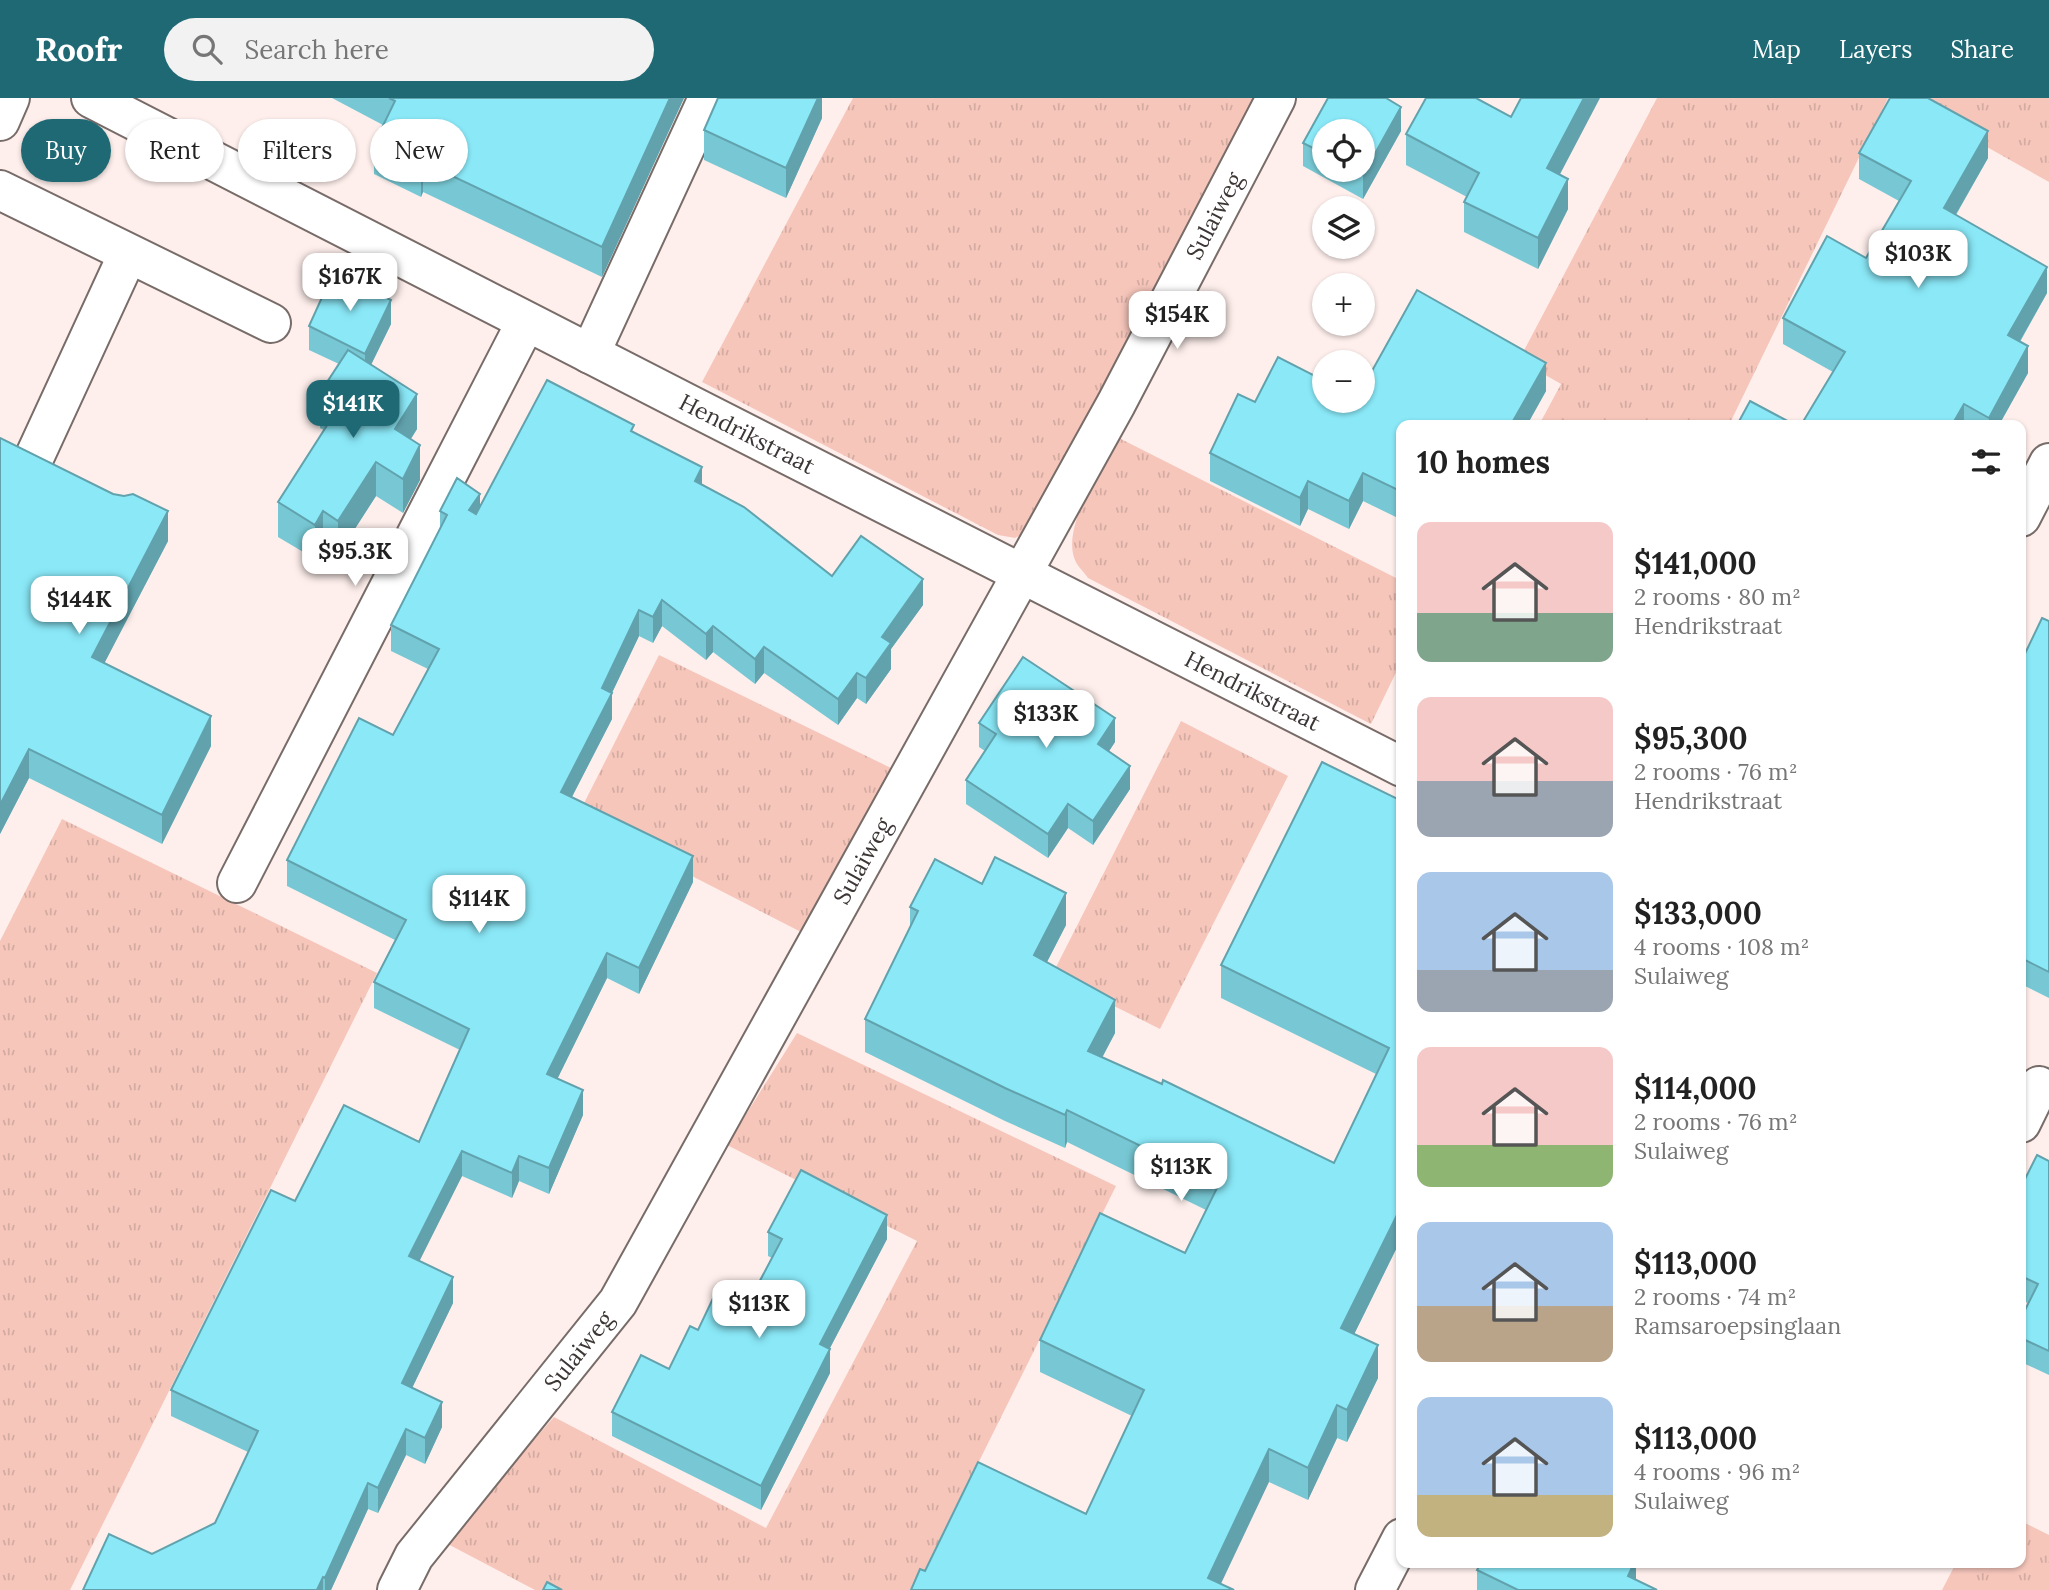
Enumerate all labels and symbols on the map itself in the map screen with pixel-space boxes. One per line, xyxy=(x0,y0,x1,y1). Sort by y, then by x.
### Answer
street label: Sulaiweg xyxy=(1179,166,1249,264)
pin: $103K xyxy=(1869,230,1967,290)
pin: $167K xyxy=(301,254,399,313)
pin: $154K xyxy=(1128,292,1226,351)
pin: $141K xyxy=(304,380,402,440)
street label: Hendrikstraat xyxy=(675,387,820,480)
pin: $95.3K xyxy=(298,528,412,588)
pin: $144K xyxy=(30,576,128,636)
street label: Hendrikstraat xyxy=(1180,644,1325,737)
pin: $133K xyxy=(997,690,1095,750)
street label: Sulaiweg xyxy=(826,811,898,909)
pin: $114K xyxy=(430,876,528,935)
pin: $113K xyxy=(1132,1144,1230,1203)
pin: $113K xyxy=(710,1280,808,1340)
street label: Sulaiweg xyxy=(537,1304,620,1397)

